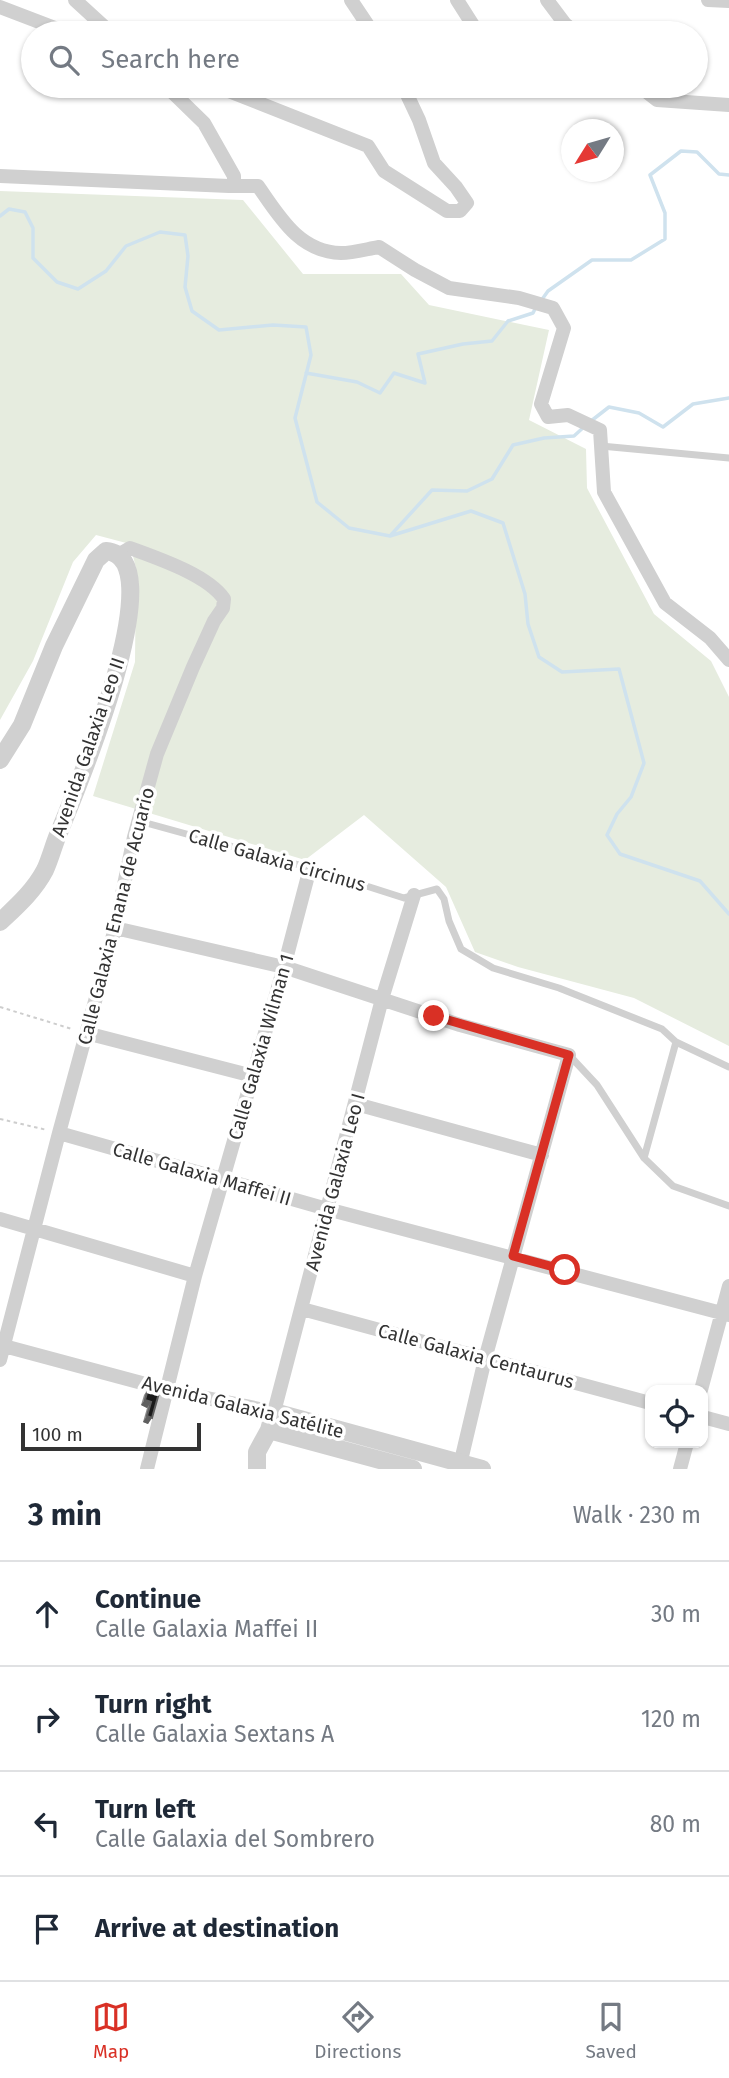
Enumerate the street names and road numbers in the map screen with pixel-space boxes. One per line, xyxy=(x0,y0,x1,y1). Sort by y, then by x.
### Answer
street label: Avenida Galaxia Leo II xyxy=(46,654,130,840)
street label: Calle Galaxia Enana de Acuario xyxy=(73,785,159,1047)
street label: Calle Galaxia Circinus xyxy=(186,824,368,896)
street label: Calle Galaxia Wilman 1 xyxy=(223,951,299,1143)
street label: Avenida Galaxia Leo I xyxy=(300,1091,370,1273)
street label: Calle Galaxia Maffei II xyxy=(110,1138,294,1210)
street label: Calle Galaxia Centaurus xyxy=(375,1319,577,1393)
street label: Avenida Galaxia Satélite xyxy=(140,1371,346,1443)

